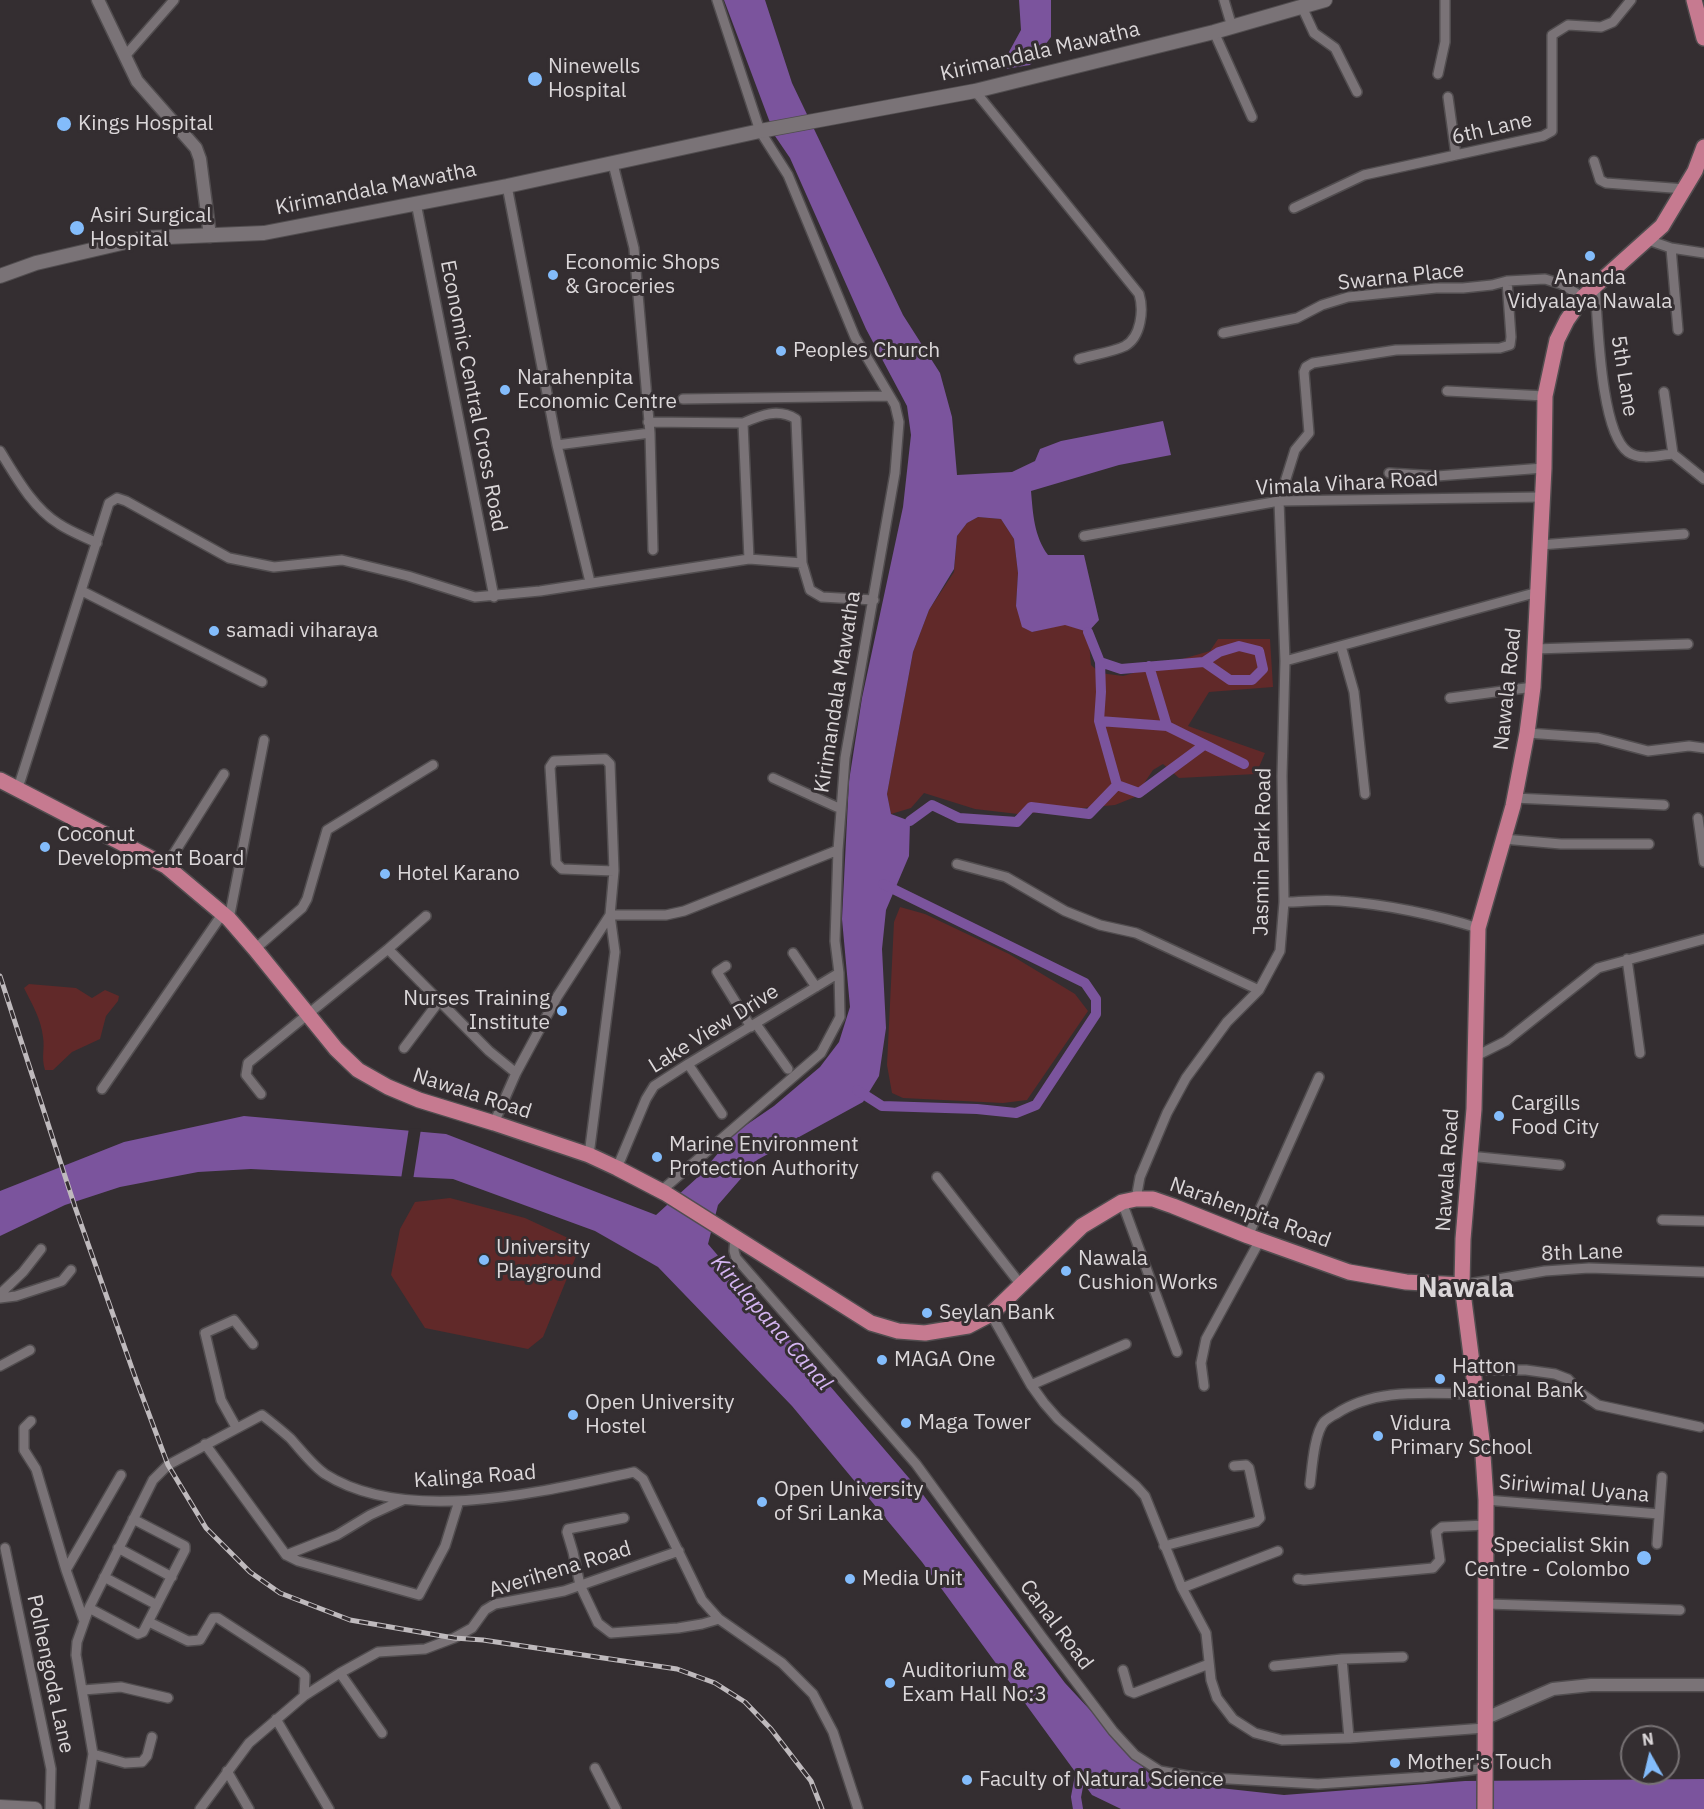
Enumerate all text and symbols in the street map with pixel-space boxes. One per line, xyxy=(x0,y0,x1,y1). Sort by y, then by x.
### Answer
street label: Kirimandala Mawatha xyxy=(938,17,1142,87)
place label: Ninewells Hospital xyxy=(548,54,641,104)
marker: Ninewells Hospital xyxy=(526,70,544,88)
street label: 6th Lane xyxy=(1449,107,1535,151)
place label: Kings Hospital xyxy=(78,111,213,137)
marker: Kings Hospital xyxy=(55,115,73,133)
street label: Kirimandala Mawatha xyxy=(273,157,479,221)
place label: Asiri Surgical Hospital xyxy=(90,203,212,253)
marker: Asiri Surgical Hospital xyxy=(68,219,86,237)
marker: Ananda Vidyalaya Nawala xyxy=(1583,249,1597,263)
place label: Economic Shops & Groceries xyxy=(565,250,720,300)
street label: Economic Central Cross Road xyxy=(434,258,512,534)
street label: Swarna Place xyxy=(1337,258,1465,296)
place label: Ananda Vidyalaya Nawala xyxy=(1508,265,1672,315)
marker: Economic Shops & Groceries xyxy=(546,268,560,282)
street label: 5th Lane xyxy=(1605,334,1643,418)
place label: Peoples Church xyxy=(793,338,940,364)
marker: Peoples Church xyxy=(774,344,788,358)
place label: Narahenpita Economic Centre xyxy=(517,365,677,415)
marker: Narahenpita Economic Centre xyxy=(498,383,512,397)
street label: Vimala Vihara Road xyxy=(1255,467,1439,501)
street label: Kirimandala Mawatha xyxy=(810,589,866,795)
place label: samadi viharaya xyxy=(226,618,378,644)
marker: samadi viharaya xyxy=(207,624,221,638)
street label: Nawala Road xyxy=(1489,626,1527,752)
street label: Jasmin Park Road xyxy=(1249,768,1277,936)
place label: Coconut Development Board xyxy=(57,822,244,872)
marker: Coconut Development Board xyxy=(38,840,52,854)
place label: Hotel Karano xyxy=(397,861,520,887)
marker: Hotel Karano xyxy=(378,867,392,881)
street label: Lake View Drive xyxy=(644,979,784,1079)
place label: Nurses Training Institute xyxy=(403,986,550,1036)
marker: Nurses Training Institute xyxy=(555,1004,569,1018)
street label: Nawala Road xyxy=(409,1063,535,1125)
place label: Cargills Food City xyxy=(1511,1091,1599,1141)
street label: Nawala Road xyxy=(1431,1108,1465,1232)
marker: Cargills Food City xyxy=(1492,1109,1506,1123)
place label: Marine Environment Protection Authority xyxy=(669,1132,859,1182)
marker: Marine Environment Protection Authority xyxy=(650,1150,664,1164)
street label: Narahenpita Road xyxy=(1166,1172,1334,1254)
place label: University Playground xyxy=(496,1235,602,1285)
street label: 8th Lane xyxy=(1541,1239,1623,1267)
place label: Nawala Cushion Works xyxy=(1078,1246,1218,1296)
water label: Kirulapana Canal xyxy=(705,1250,837,1396)
marker: University Playground xyxy=(477,1253,491,1267)
marker: Nawala Cushion Works xyxy=(1059,1264,1073,1278)
district label: Nawala xyxy=(1418,1273,1514,1305)
place label: Seylan Bank xyxy=(939,1300,1055,1326)
marker: Seylan Bank xyxy=(920,1306,934,1320)
place label: MAGA One xyxy=(894,1347,996,1373)
marker: MAGA One xyxy=(875,1353,889,1367)
place label: Hatton National Bank xyxy=(1452,1354,1584,1404)
marker: Hatton National Bank xyxy=(1433,1372,1447,1386)
place label: Open University Hostel xyxy=(585,1390,735,1440)
marker: Open University Hostel xyxy=(566,1408,580,1422)
place label: Maga Tower xyxy=(918,1410,1031,1436)
place label: Vidura Primary School xyxy=(1390,1411,1532,1461)
marker: Maga Tower xyxy=(899,1416,913,1430)
marker: Vidura Primary School xyxy=(1371,1429,1385,1443)
street label: Kalinga Road xyxy=(413,1460,537,1494)
street label: Siriwimal Uyana xyxy=(1498,1470,1650,1508)
place label: Open University of Sri Lanka xyxy=(774,1477,924,1527)
marker: Open University of Sri Lanka xyxy=(755,1495,769,1509)
place label: Specialist Skin Centre - Colombo xyxy=(1464,1533,1630,1583)
street label: Averihena Road xyxy=(486,1536,634,1604)
marker: Specialist Skin Centre - Colombo xyxy=(1635,1549,1653,1567)
place label: Media Unit xyxy=(862,1566,963,1592)
marker: Media Unit xyxy=(843,1572,857,1586)
street label: Canal Road xyxy=(1014,1575,1098,1675)
street label: Polhengoda Lane xyxy=(21,1592,79,1756)
place label: Auditorium & Exam Hall No:3 xyxy=(902,1658,1047,1708)
marker: Auditorium & Exam Hall No:3 xyxy=(883,1676,897,1690)
north arrow xyxy=(1620,1725,1680,1785)
text: N xyxy=(1641,1728,1655,1750)
place label: Mother's Touch xyxy=(1407,1750,1552,1776)
marker: Mother's Touch xyxy=(1388,1756,1402,1770)
place label: Faculty of Natural Science xyxy=(979,1767,1224,1793)
marker: Faculty of Natural Science xyxy=(960,1773,974,1787)

